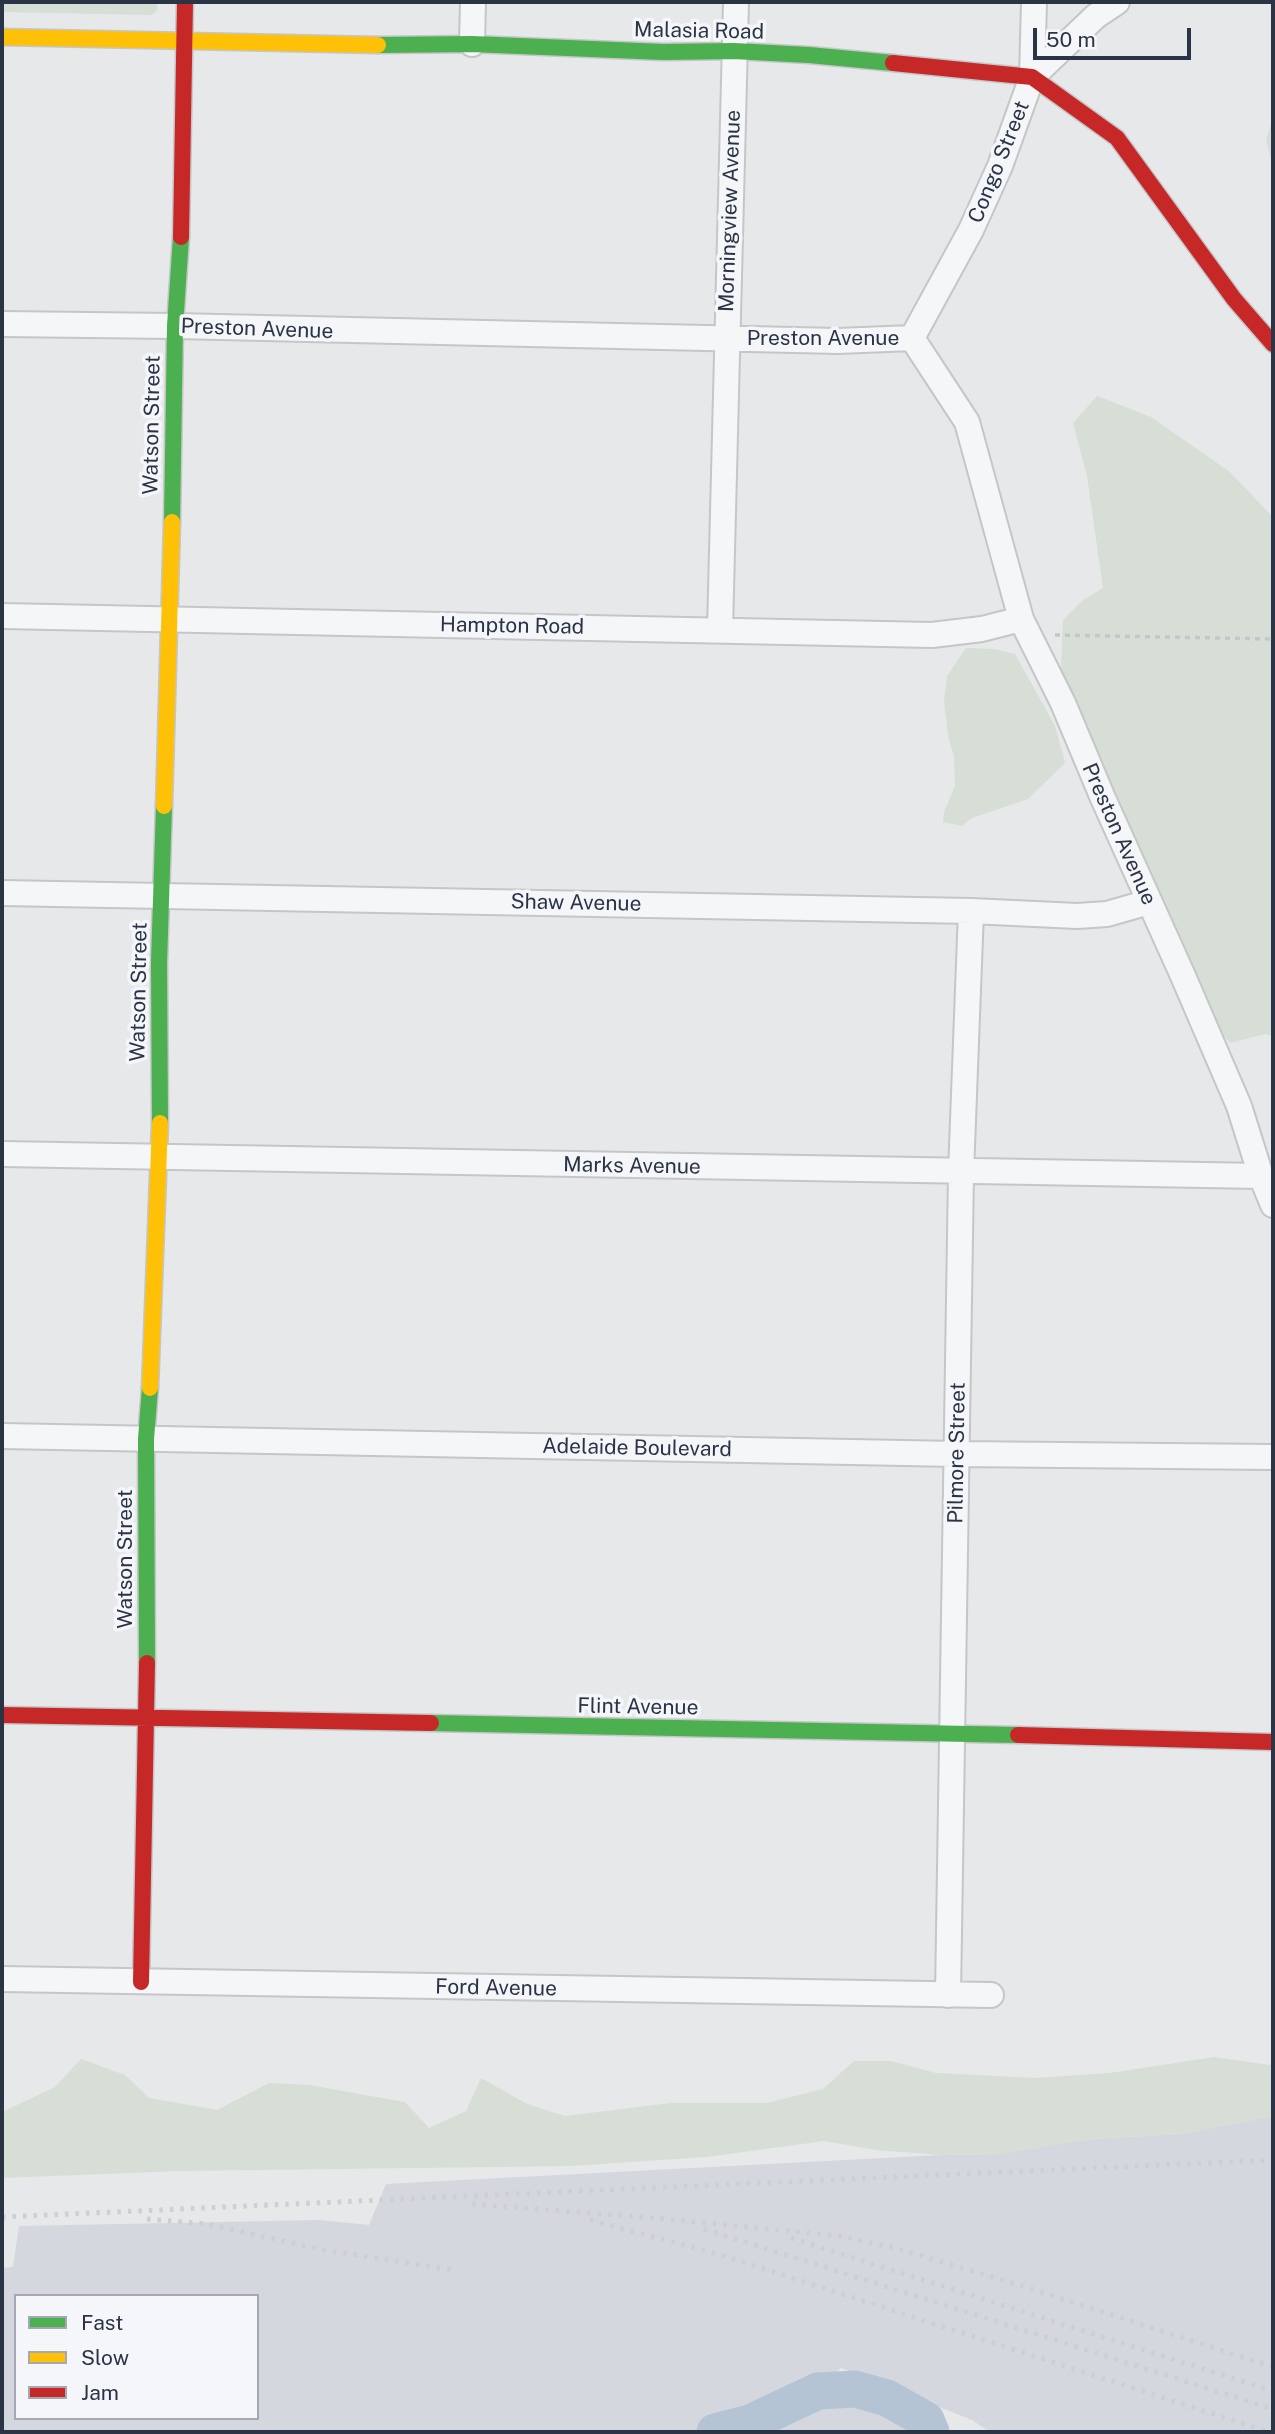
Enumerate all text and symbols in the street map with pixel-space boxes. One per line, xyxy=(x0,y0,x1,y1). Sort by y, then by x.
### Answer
scale bar xyxy=(1037,14,1194,58)
street label: Malasia Road xyxy=(634,17,764,45)
text: 50 m xyxy=(1046,27,1096,52)
street label: Congo Street xyxy=(963,97,1035,227)
street label: Morningview Avenue xyxy=(714,109,746,313)
street label: Preston Avenue xyxy=(180,314,334,344)
street label: Preston Avenue xyxy=(747,326,899,352)
street label: Watson Street xyxy=(138,355,166,495)
street label: Hampton Road xyxy=(440,612,584,640)
street label: Preston Avenue xyxy=(1076,759,1162,909)
street label: Shaw Avenue xyxy=(510,889,642,917)
street label: Watson Street xyxy=(125,922,153,1062)
street label: Marks Avenue xyxy=(563,1152,701,1180)
street label: Pilmore Street xyxy=(943,1382,971,1524)
street label: Adelaide Boulevard xyxy=(542,1434,732,1462)
street label: Watson Street xyxy=(113,1489,139,1629)
street label: Flint Avenue xyxy=(577,1693,699,1721)
street label: Ford Avenue xyxy=(435,1974,557,2002)
legend xyxy=(14,2294,259,2420)
text: Fast xyxy=(81,2310,123,2335)
text: Slow xyxy=(81,2345,129,2370)
text: Jam xyxy=(81,2380,119,2405)

